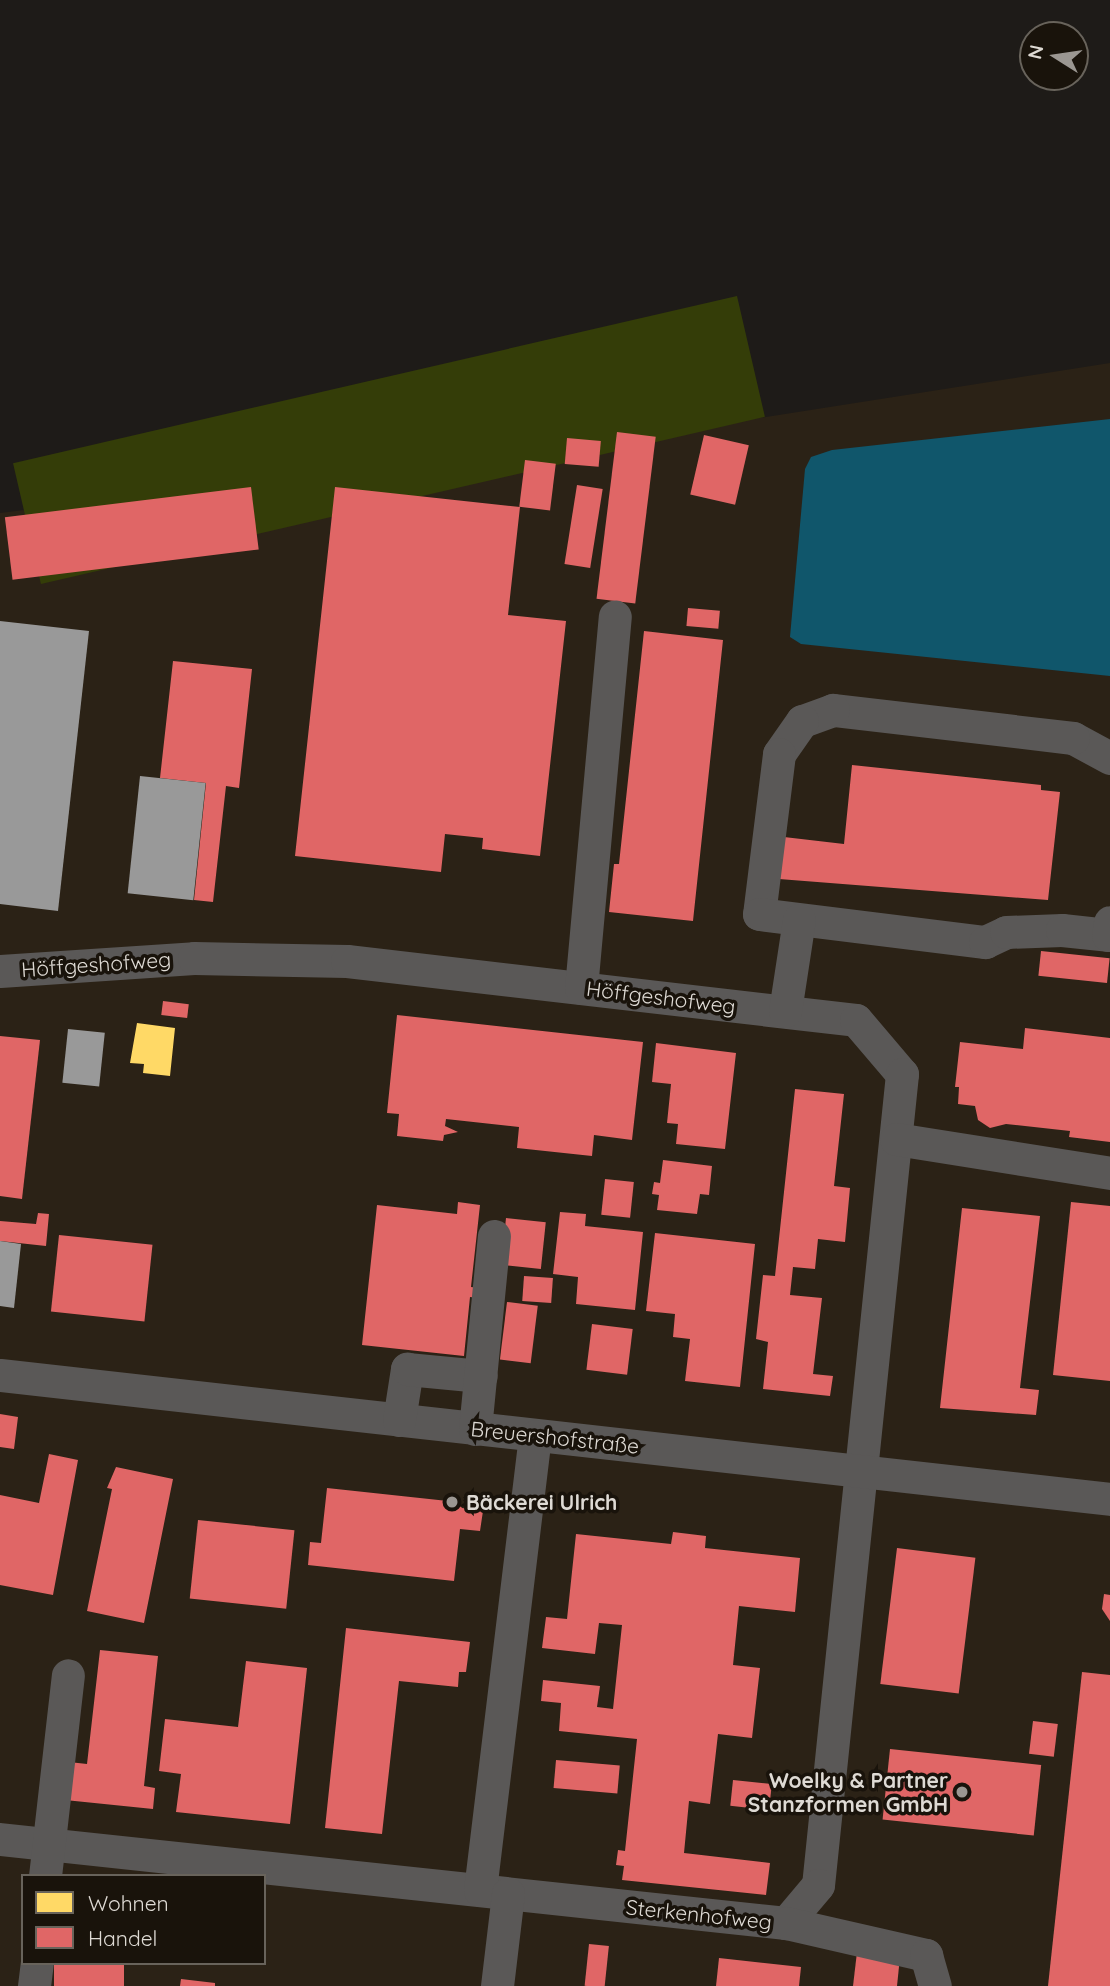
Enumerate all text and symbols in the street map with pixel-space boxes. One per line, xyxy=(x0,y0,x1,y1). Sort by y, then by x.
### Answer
north arrow xyxy=(1019,21,1089,91)
text: N xyxy=(1022,43,1049,61)
street label: Höffgeshofweg xyxy=(20,946,172,982)
street label: Höffgeshofweg xyxy=(585,975,737,1019)
street label: Breuershofstraße xyxy=(470,1416,640,1458)
place label: Bäckerei Ulrich xyxy=(466,1489,617,1515)
marker: Bäckerei Ulrich xyxy=(444,1494,460,1510)
place label: Woelky & Partner Stanzformen GmbH xyxy=(748,1767,948,1817)
marker: Woelky & Partner Stanzformen GmbH xyxy=(954,1784,970,1800)
legend xyxy=(21,1874,266,1965)
text: Wohnen xyxy=(88,1890,169,1916)
street label: Sterkenhofweg xyxy=(625,1894,773,1934)
text: Handel xyxy=(88,1925,157,1951)

